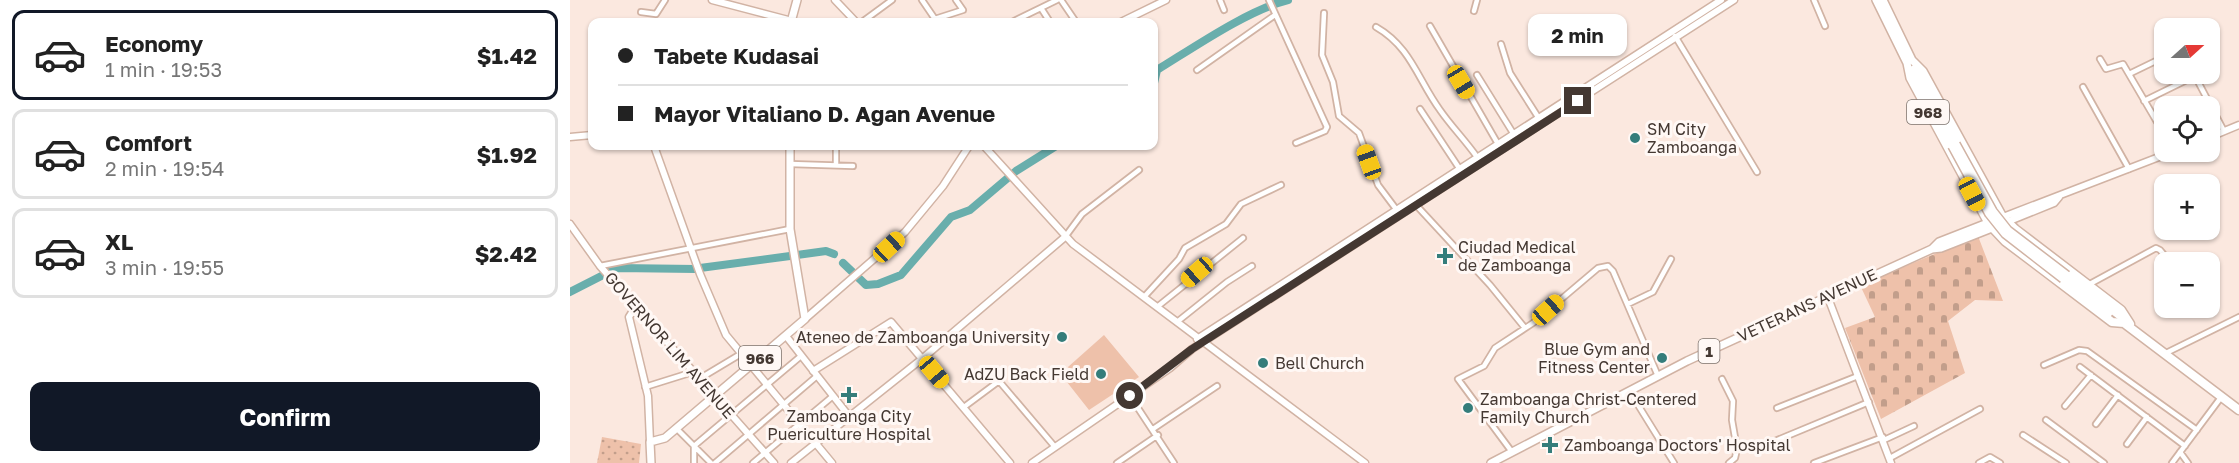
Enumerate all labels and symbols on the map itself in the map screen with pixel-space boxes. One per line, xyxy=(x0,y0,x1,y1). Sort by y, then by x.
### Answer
callout: 2 min xyxy=(1528,14,1628,56)
north arrow xyxy=(2154,18,2220,84)
car xyxy=(1444,62,1478,102)
route end xyxy=(1564,87,1591,114)
road number: 968 xyxy=(1907,100,1949,124)
place label: SM City Zamboanga xyxy=(1647,119,1737,157)
marker: SM City Zamboanga xyxy=(1628,131,1642,145)
car xyxy=(1354,142,1384,182)
car xyxy=(1956,174,1988,214)
car xyxy=(870,228,908,266)
place label: Ciudad Medical de Zamboanga xyxy=(1458,237,1576,275)
marker: Ciudad Medical de Zamboanga xyxy=(1436,247,1454,265)
car xyxy=(1178,253,1216,291)
street label: VETERANS AVENUE xyxy=(1734,264,1880,346)
street label: GOVERNOR LIM AVENUE xyxy=(601,267,739,423)
car xyxy=(1529,291,1567,329)
place label: Ateneo de Zamboanga University xyxy=(796,327,1050,347)
marker: Ateneo de Zamboanga University xyxy=(1055,330,1069,344)
place label: Blue Gym and Fitness Center xyxy=(1538,339,1650,377)
road number: 1 xyxy=(1698,339,1720,363)
road number: 966 xyxy=(739,346,781,370)
marker: Blue Gym and Fitness Center xyxy=(1655,351,1669,365)
car xyxy=(916,352,952,392)
place label: Bell Church xyxy=(1275,353,1364,373)
marker: Bell Church xyxy=(1256,356,1270,370)
place label: AdZU Back Field xyxy=(964,364,1089,384)
marker: AdZU Back Field xyxy=(1094,367,1108,381)
route start xyxy=(1116,382,1143,409)
marker: Zamboanga City Puericulture Hospital xyxy=(840,386,858,404)
place label: Zamboanga Christ-Centered Family Church xyxy=(1480,389,1697,427)
marker: Zamboanga Christ-Centered Family Church xyxy=(1461,401,1475,415)
place label: Zamboanga City Puericulture Hospital xyxy=(767,406,931,444)
place label: Zamboanga Doctors' Hospital xyxy=(1564,435,1791,455)
marker: Zamboanga Doctors' Hospital xyxy=(1541,436,1559,454)

